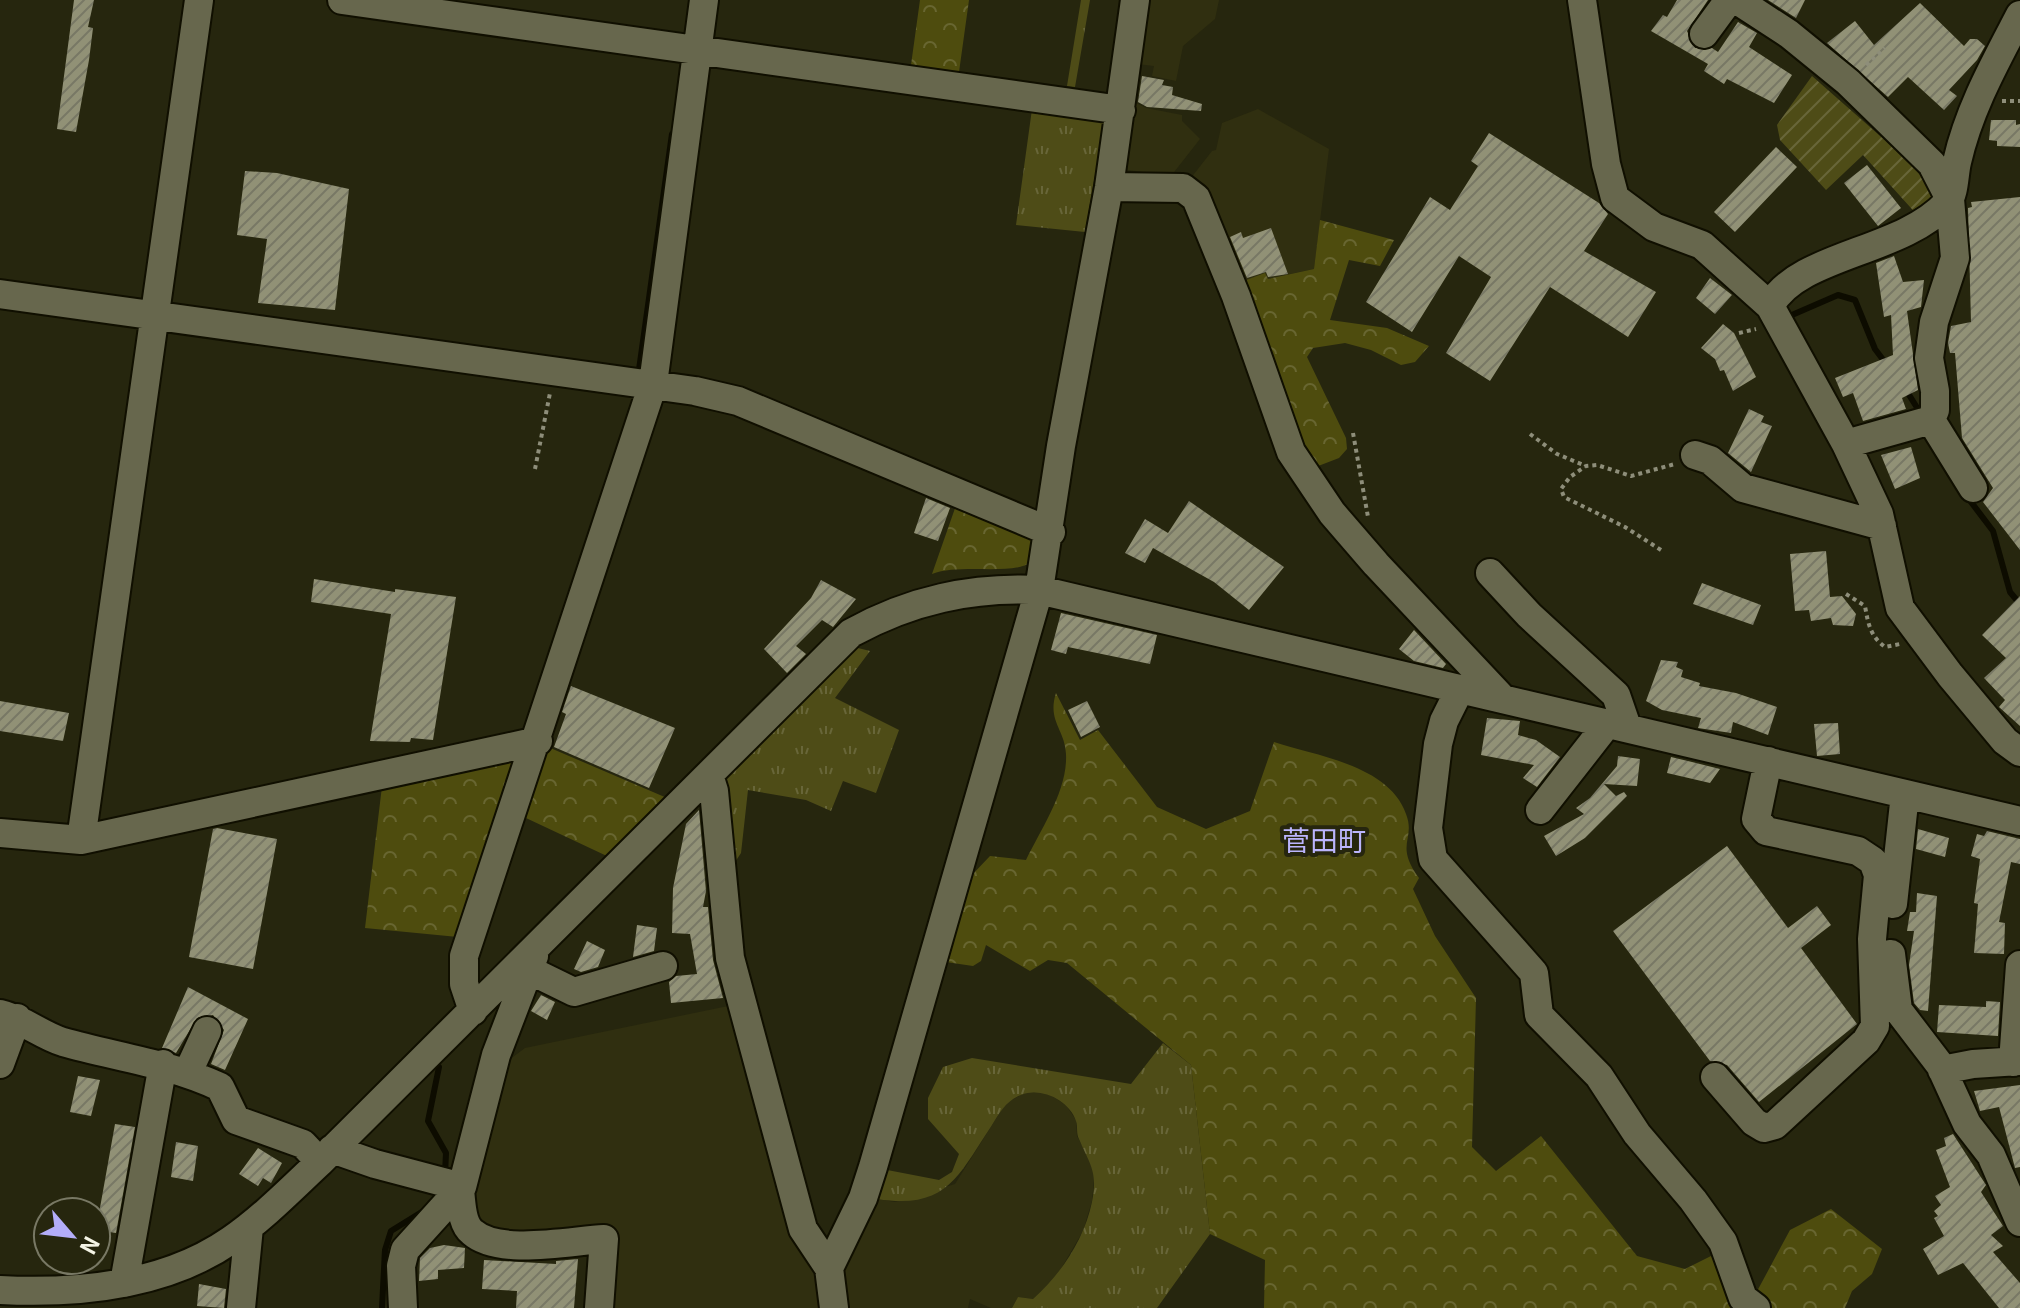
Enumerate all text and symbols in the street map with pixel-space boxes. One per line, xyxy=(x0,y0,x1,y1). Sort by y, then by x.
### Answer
district label: 菅田町 xyxy=(1282,819,1366,859)
north arrow xyxy=(32,1196,112,1276)
text: N xyxy=(73,1232,109,1261)

